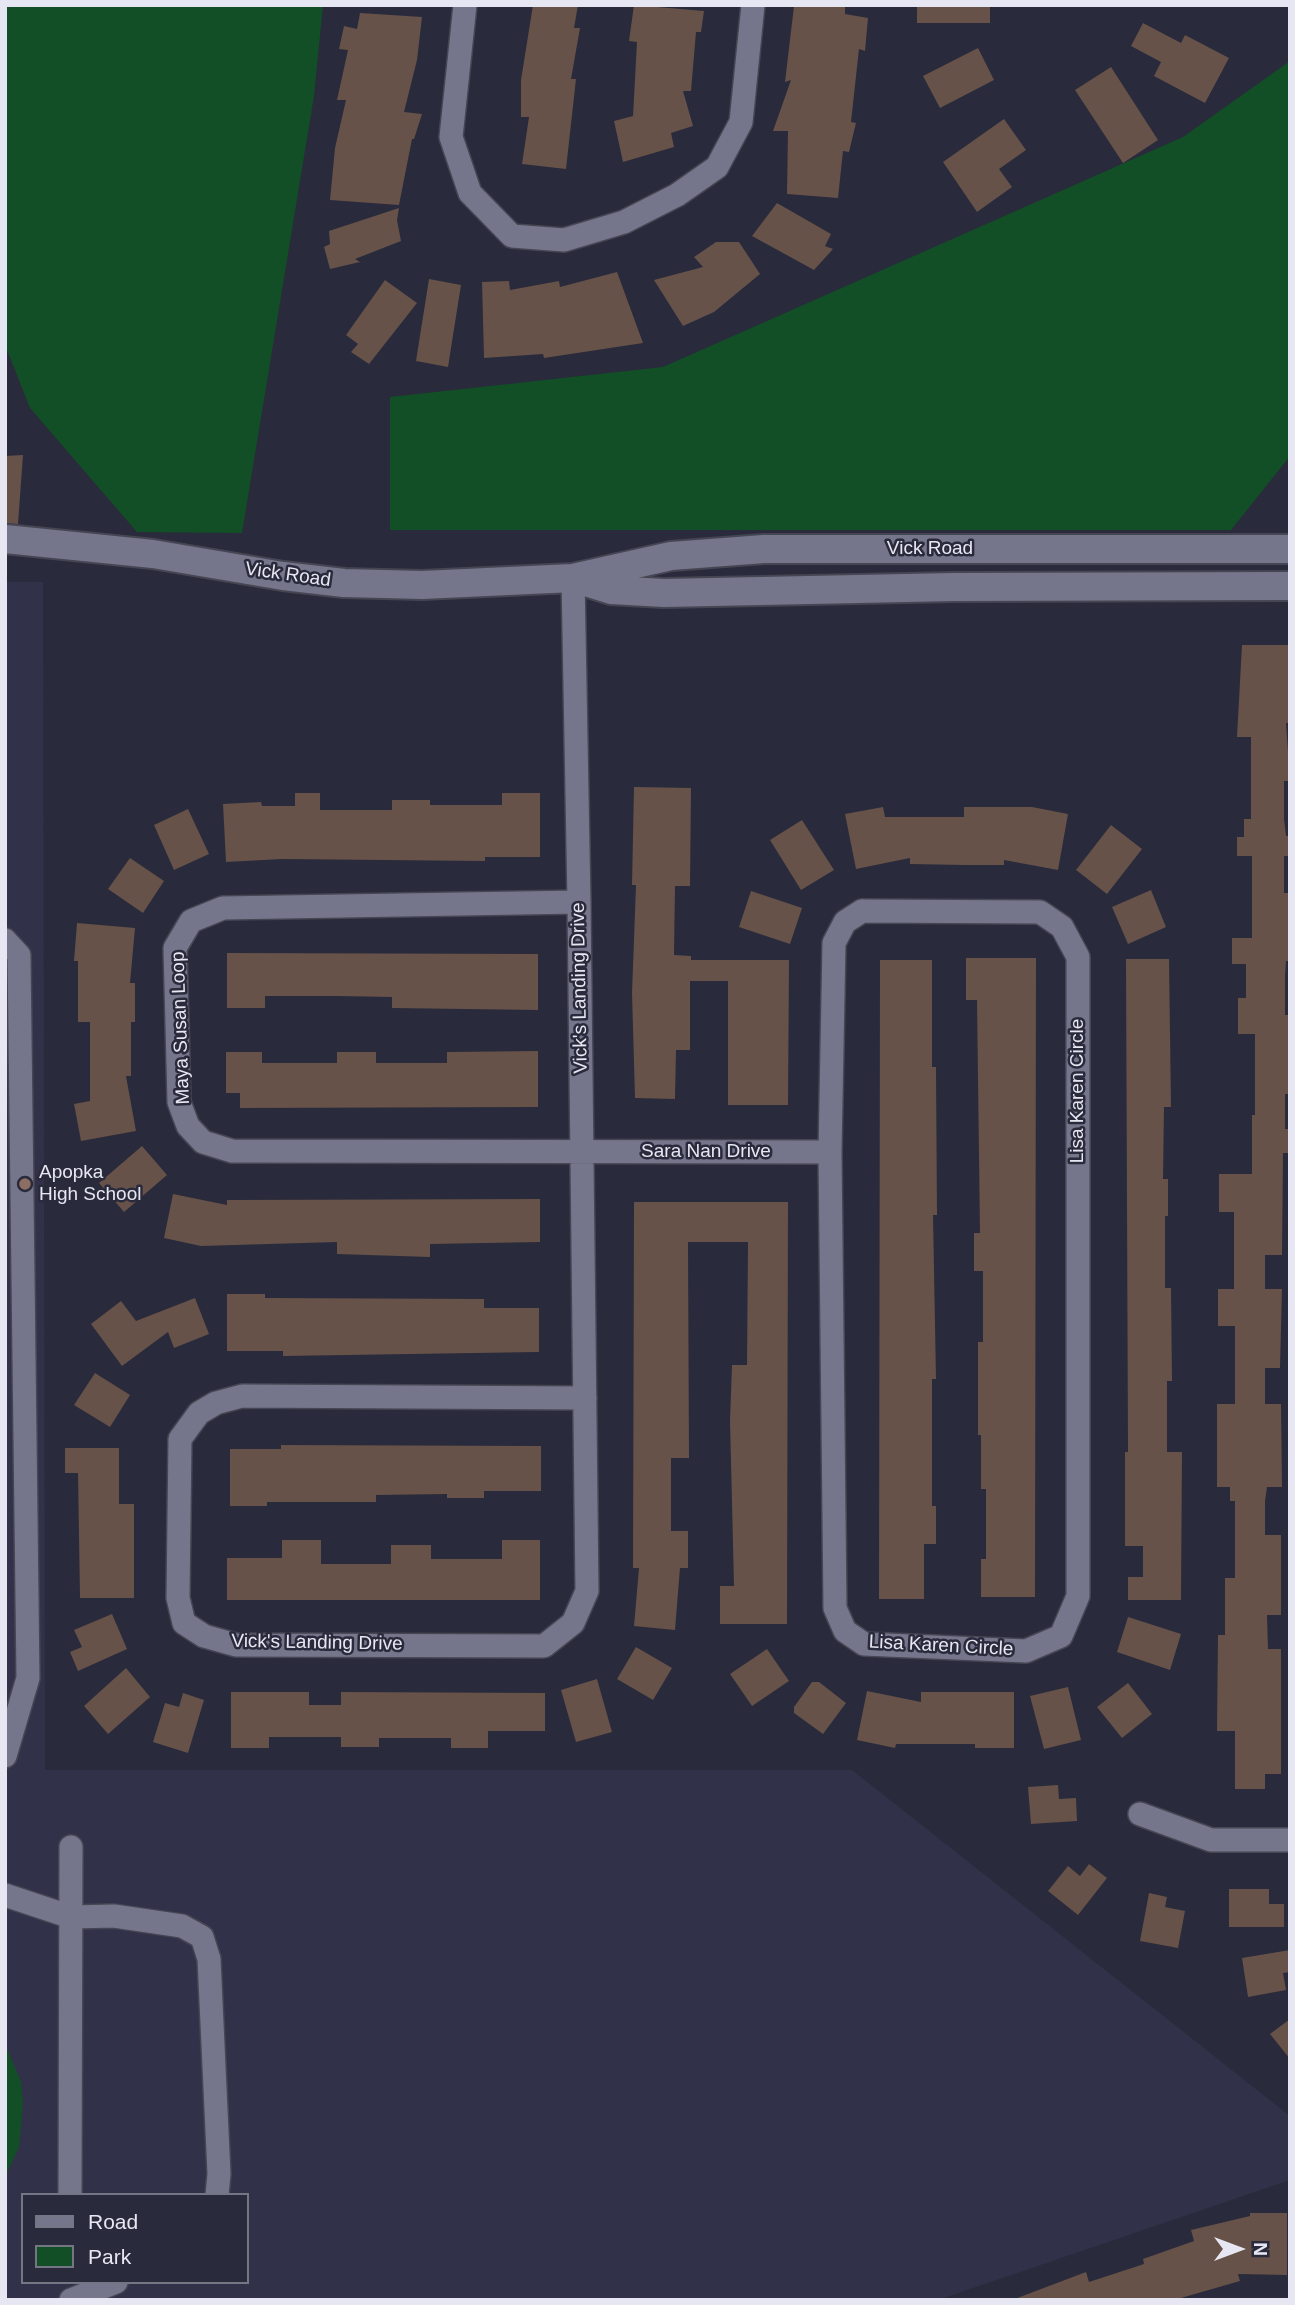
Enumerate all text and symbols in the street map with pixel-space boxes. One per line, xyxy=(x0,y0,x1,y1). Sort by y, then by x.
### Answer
street label: Vick Road xyxy=(887,538,973,560)
street label: Vick Road xyxy=(244,558,332,592)
street label: Vick's Landing Drive xyxy=(567,902,593,1074)
street label: Maya Susan Loop xyxy=(167,951,195,1105)
street label: Lisa Karen Circle xyxy=(1067,1019,1089,1163)
street label: Sara Nan Drive xyxy=(641,1141,771,1163)
place label: Apopka High School xyxy=(39,1162,141,1206)
marker: Apopka High School xyxy=(17,1176,33,1192)
street label: Vick's Landing Drive xyxy=(231,1630,403,1656)
street label: Lisa Karen Circle xyxy=(868,1631,1014,1661)
legend xyxy=(21,2193,248,2284)
text: Road xyxy=(88,2210,138,2233)
north arrow xyxy=(1204,2214,1274,2284)
text: N xyxy=(1250,2242,1271,2256)
text: Park xyxy=(88,2245,131,2268)

